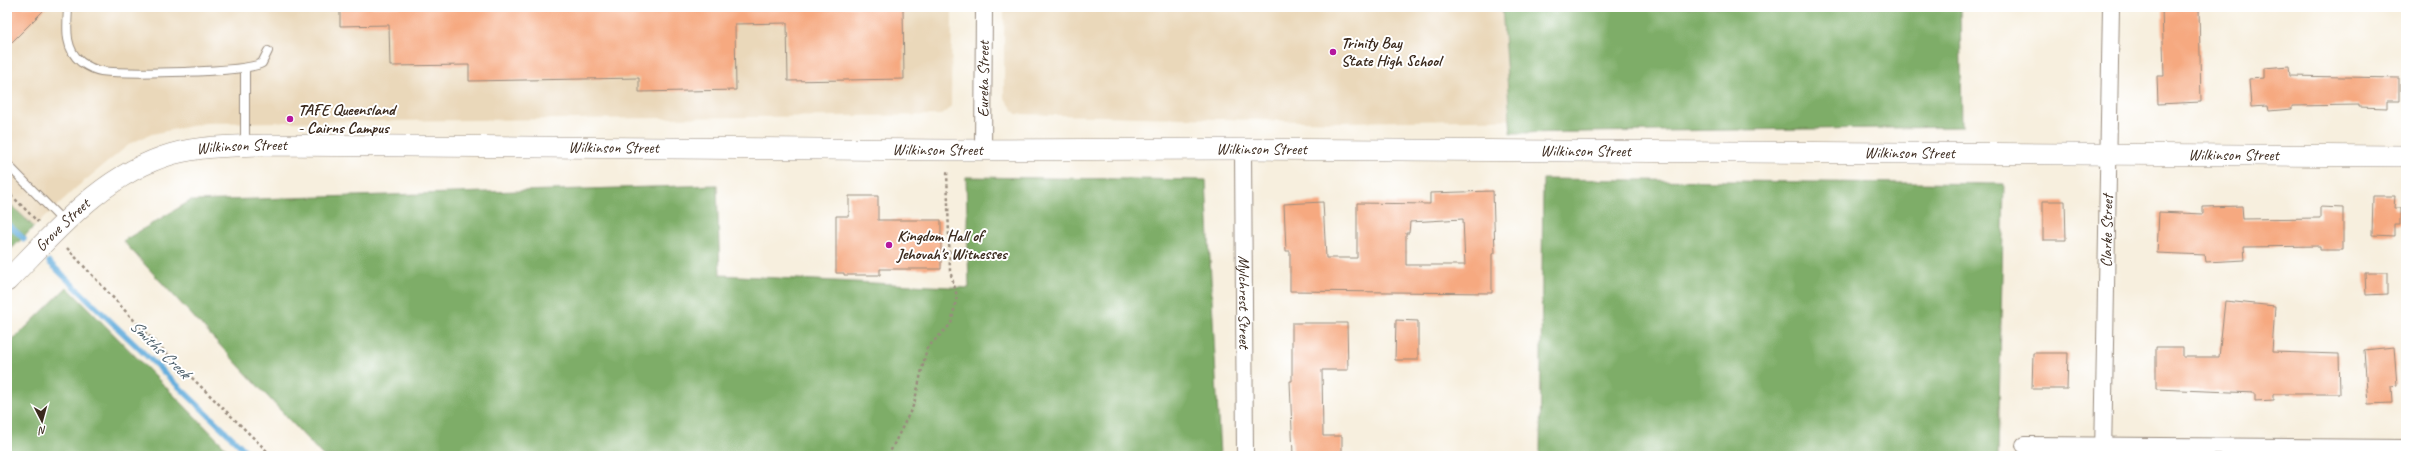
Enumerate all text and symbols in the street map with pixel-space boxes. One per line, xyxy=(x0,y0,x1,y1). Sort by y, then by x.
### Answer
place label: Trinity Bay State High School xyxy=(1341,33,1444,71)
street label: Eureka Street xyxy=(973,39,994,117)
marker: Trinity Bay State High School xyxy=(1328,47,1338,57)
place label: TAFE Queensland - Cairns Campus xyxy=(298,100,397,138)
marker: TAFE Queensland - Cairns Campus xyxy=(285,114,295,124)
street label: Wilkinson Street xyxy=(195,135,289,159)
street label: Wilkinson Street xyxy=(568,137,661,158)
street label: Wilkinson Street xyxy=(1216,139,1309,159)
street label: Wilkinson Street xyxy=(892,140,985,160)
street label: Wilkinson Street xyxy=(1540,141,1633,161)
street label: Wilkinson Street xyxy=(1864,143,1957,163)
street label: Wilkinson Street xyxy=(2188,145,2281,165)
street label: Clarke Street xyxy=(2096,192,2118,268)
street label: Grove Street xyxy=(31,193,95,256)
place label: Kingdom Hall of Jehovah's Witnesses xyxy=(896,226,1008,264)
marker: Kingdom Hall of Jehovah's Witnesses xyxy=(884,240,894,250)
street label: Mylchrest Street xyxy=(1234,255,1254,350)
water label: Smiths Creek xyxy=(126,315,197,385)
north arrow xyxy=(22,401,62,441)
text: N xyxy=(37,424,47,438)

